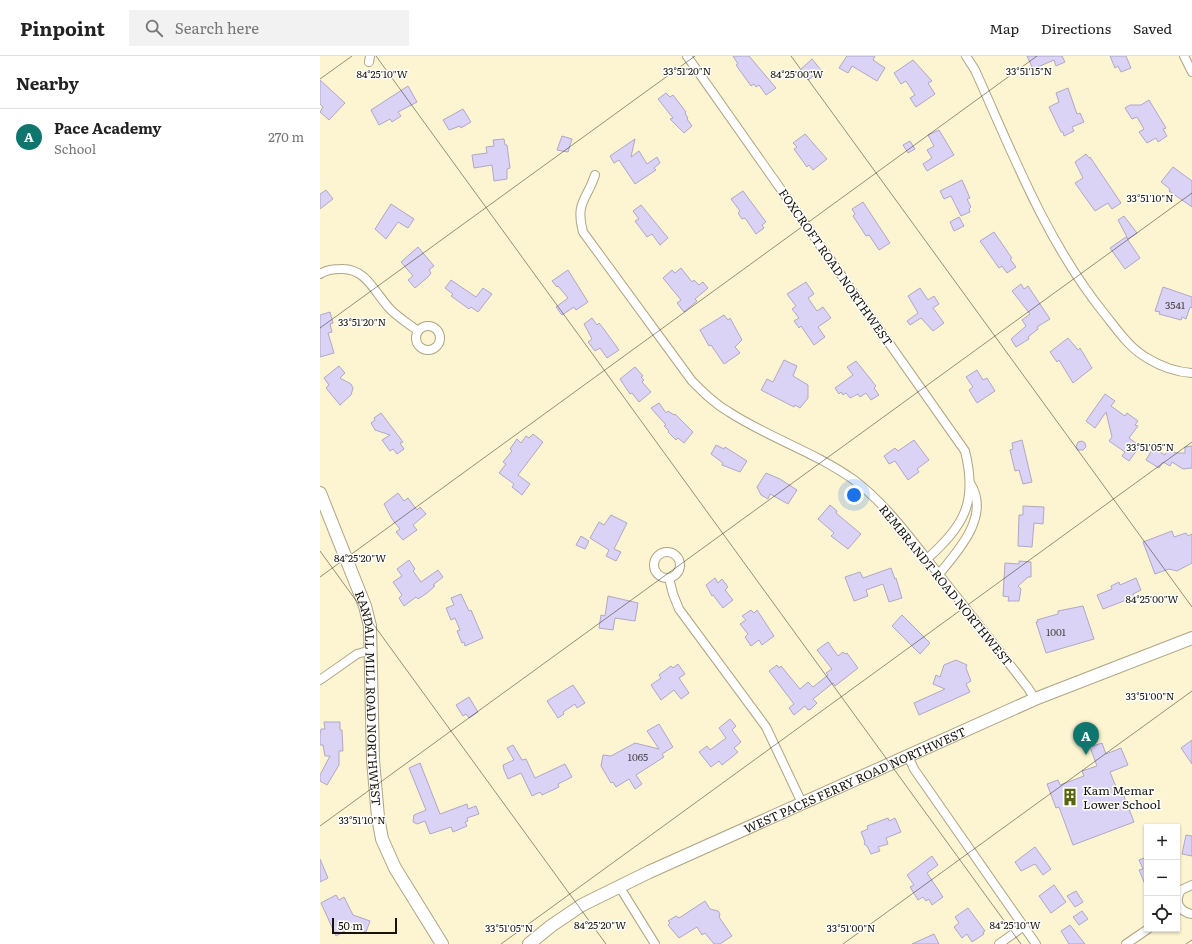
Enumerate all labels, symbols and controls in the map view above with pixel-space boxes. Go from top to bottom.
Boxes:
search box [129,10,409,46]
text: Pinpoint [20,14,105,42]
text: Search here [175,16,259,39]
icon: search [143,17,165,39]
text: Map [989,18,1019,38]
text: Directions [1041,18,1111,38]
text: Saved [1133,18,1172,38]
text: 33°51'20"N [663,63,711,78]
text: 33°51'15"N [1006,63,1052,78]
text: 84°25'10"W [356,66,408,81]
text: 84°25'00"W [771,66,824,81]
text: Nearby [16,70,79,95]
text: Pace Academy [54,116,161,139]
text: A [24,127,34,146]
text: 270 m [268,127,304,146]
text: School [54,139,96,158]
street label: FOXCROFT ROAD NORTHWEST [775,185,897,349]
text: 33°51'10"N [1126,190,1174,205]
house number: 3541 [1165,297,1185,312]
text: 33°51'20"N [338,314,386,329]
text: 33°51'05"N [1126,439,1174,454]
your location [844,485,864,505]
street label: REMBRANDT ROAD NORTHWEST [875,500,1017,670]
text: 84°25'20"W [334,550,386,565]
street label: RANDALL MILL ROAD NORTHWEST [351,588,386,807]
text: 84°25'00"W [1126,591,1179,606]
house number: 1001 [1046,624,1066,639]
text: 33°51'00"N [1126,688,1174,703]
street label: WEST PACES FERRY ROAD NORTHWEST [741,722,969,837]
pin: A [1073,722,1099,755]
house number: 1065 [628,749,648,764]
place label: Kam Memar Lower School [1083,781,1161,813]
building icon: Kam Memar Lower School [1060,787,1080,807]
text: 33°51'10"N [338,812,386,827]
map controls [1144,824,1180,932]
button: + [1144,824,1180,860]
button: − [1144,860,1180,896]
button: locate [1144,896,1180,932]
scale bar [332,916,397,935]
text: 50 m [338,917,363,933]
text: 84°25'20"W [574,917,626,932]
text: 84°25'10"W [989,917,1041,932]
text: 33°51'05"N [485,920,533,935]
text: 33°51'00"N [827,920,875,935]

